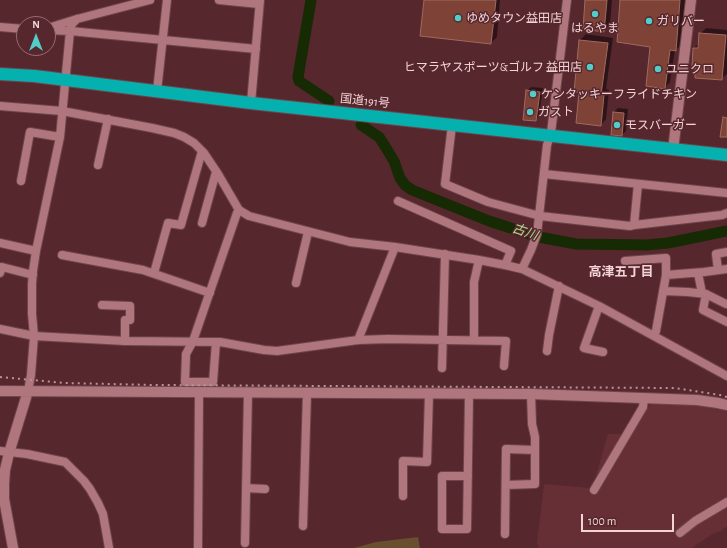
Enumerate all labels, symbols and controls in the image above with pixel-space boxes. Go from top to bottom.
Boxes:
marker: はるやま [590,9,600,19]
place label: ゆめタウン益田店 [466,11,562,25]
marker: ゆめタウン益田店 [453,13,463,23]
place label: ガリバー [657,14,705,28]
north arrow [16,16,56,56]
marker: ガリバー [644,16,654,26]
text: N [32,19,40,30]
place label: はるやま [571,21,619,35]
place label: ヒマラヤスポーツ&ゴルフ 益田店 [404,60,582,74]
marker: ヒマラヤスポーツ&ゴルフ 益田店 [585,62,595,72]
place label: ユニクロ [666,62,714,76]
marker: ユニクロ [653,64,663,74]
place label: ケンタッキーフライドチキン [541,87,697,101]
marker: ケンタッキーフライドチキン [528,89,538,99]
street label: 国道191号 [339,91,391,111]
place label: ガスト [538,105,574,119]
marker: ガスト [525,107,535,117]
place label: モスバーガー [625,118,697,132]
marker: モスバーガー [612,120,622,130]
water label: 古川 [510,220,540,244]
district label: 高津五丁目 [589,264,653,280]
scale bar [583,506,676,532]
text: 100 m [588,515,616,527]

